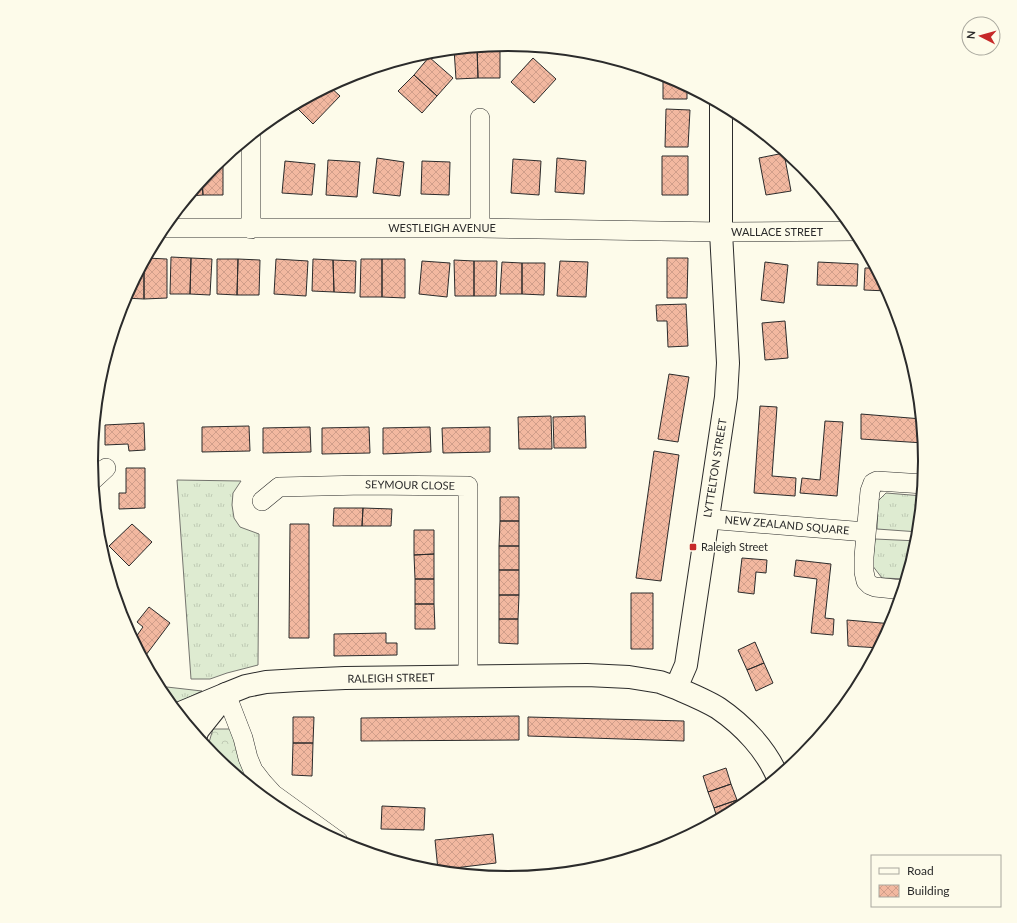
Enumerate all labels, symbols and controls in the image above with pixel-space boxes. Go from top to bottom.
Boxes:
north arrow [961,16,1001,56]
text: N [964,30,977,40]
street label: WESTLEIGH AVENUE [388,221,496,234]
street label: WALLACE STREET [731,225,823,238]
street label: LYTTELTON STREET [700,417,729,518]
street label: SEYMOUR CLOSE [365,477,455,492]
street label: NEW ZEALAND SQUARE [724,513,850,536]
place label: Raleigh Street [701,540,768,553]
marker: Raleigh Street [688,542,698,552]
street label: RALEIGH STREET [347,670,435,685]
legend [871,855,1001,907]
text: Road [907,863,934,878]
text: Building [907,883,950,898]

